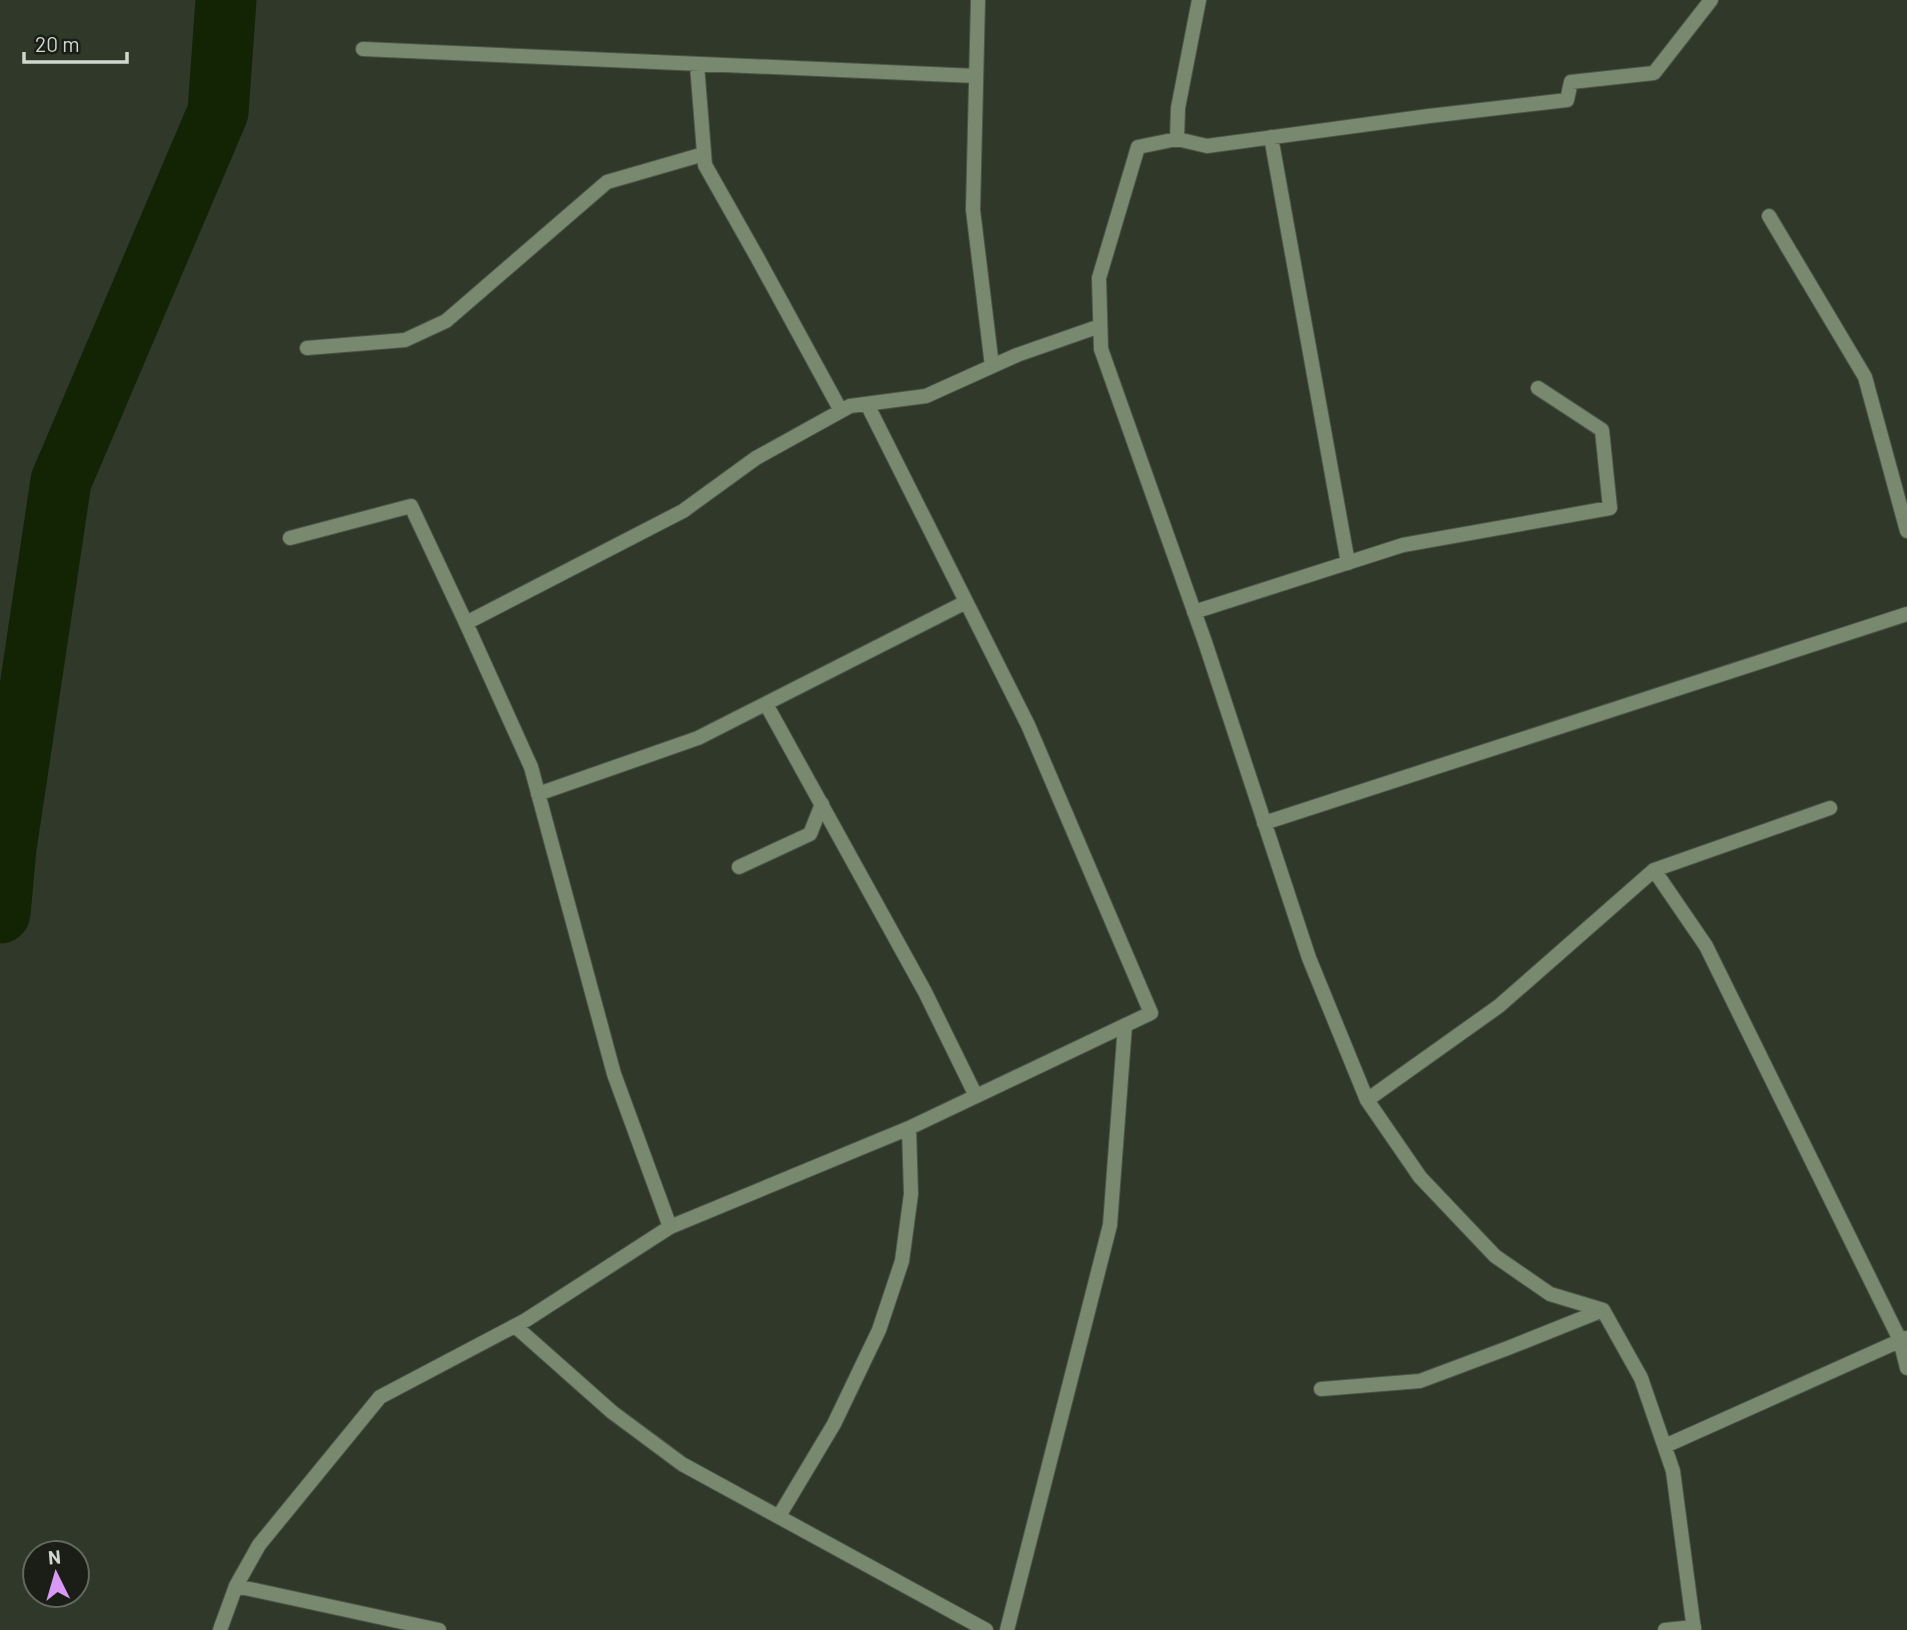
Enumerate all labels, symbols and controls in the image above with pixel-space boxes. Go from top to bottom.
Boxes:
scale bar [24,21,128,65]
text: 20 m [35,31,80,56]
north arrow [21,1539,91,1609]
text: N [47,1545,62,1569]

